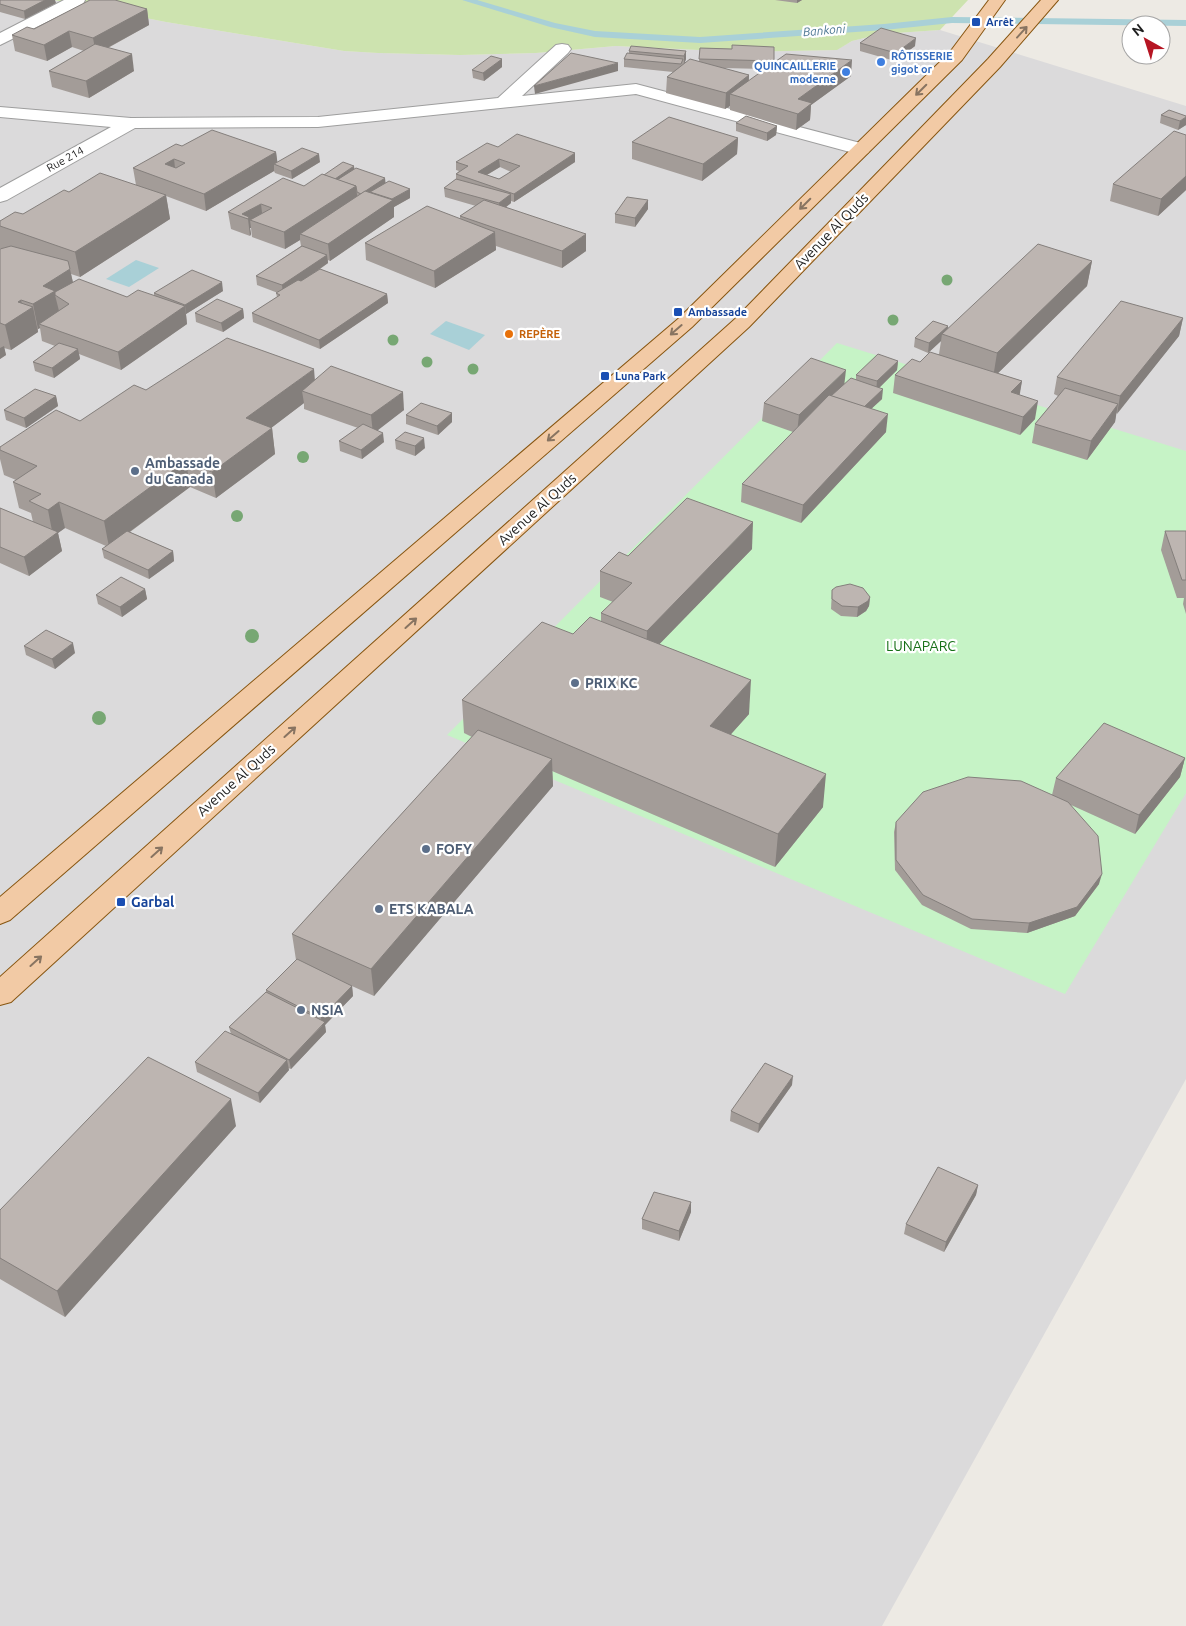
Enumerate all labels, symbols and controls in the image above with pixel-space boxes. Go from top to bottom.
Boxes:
north arrow [1121,15,1171,65]
marker: Arrêt [970,16,982,28]
place label: Arrêt [986,16,1014,28]
text: N [1129,20,1147,39]
water label: Bankoni [802,22,847,38]
one-way arrow [1016,25,1028,38]
place label: RÔTISSERIE gigot or [891,49,953,75]
marker: RÔTISSERIE gigot or [875,56,887,68]
place label: QUINCAILLERIE moderne [754,60,836,85]
marker: QUINCAILLERIE moderne [840,66,852,78]
one-way arrow [914,84,927,96]
street label: Rue 214 [44,144,86,174]
street label: Avenue Al Quds [791,190,871,272]
one-way arrow [799,198,811,210]
marker: Ambassade [672,306,684,318]
place label: Ambassade [688,306,747,318]
one-way arrow [670,324,683,336]
place label: REPÈRE [519,327,560,340]
marker: REPÈRE [503,328,515,340]
marker: Luna Park [599,370,611,382]
place label: Luna Park [615,370,667,382]
one-way arrow [547,431,560,442]
place label: Ambassade du Canada [145,455,220,487]
marker: Ambassade du Canada [129,465,141,477]
street label: Avenue Al Quds [495,470,579,548]
one-way arrow [404,617,417,628]
park label: LUNAPARC [886,638,956,654]
place label: PRIX KC [585,675,637,691]
marker: PRIX KC [569,677,581,689]
one-way arrow [284,726,297,737]
street label: Avenue Al Quds [194,741,278,819]
place label: FOFY [436,841,472,857]
marker: FOFY [420,843,432,855]
one-way arrow [150,846,163,858]
place label: Garbal [131,894,174,910]
marker: Garbal [115,896,127,908]
place label: ETS KABALA [389,901,474,917]
marker: ETS KABALA [373,903,385,915]
one-way arrow [30,955,43,967]
place label: NSIA [311,1002,344,1018]
marker: NSIA [295,1004,307,1016]

